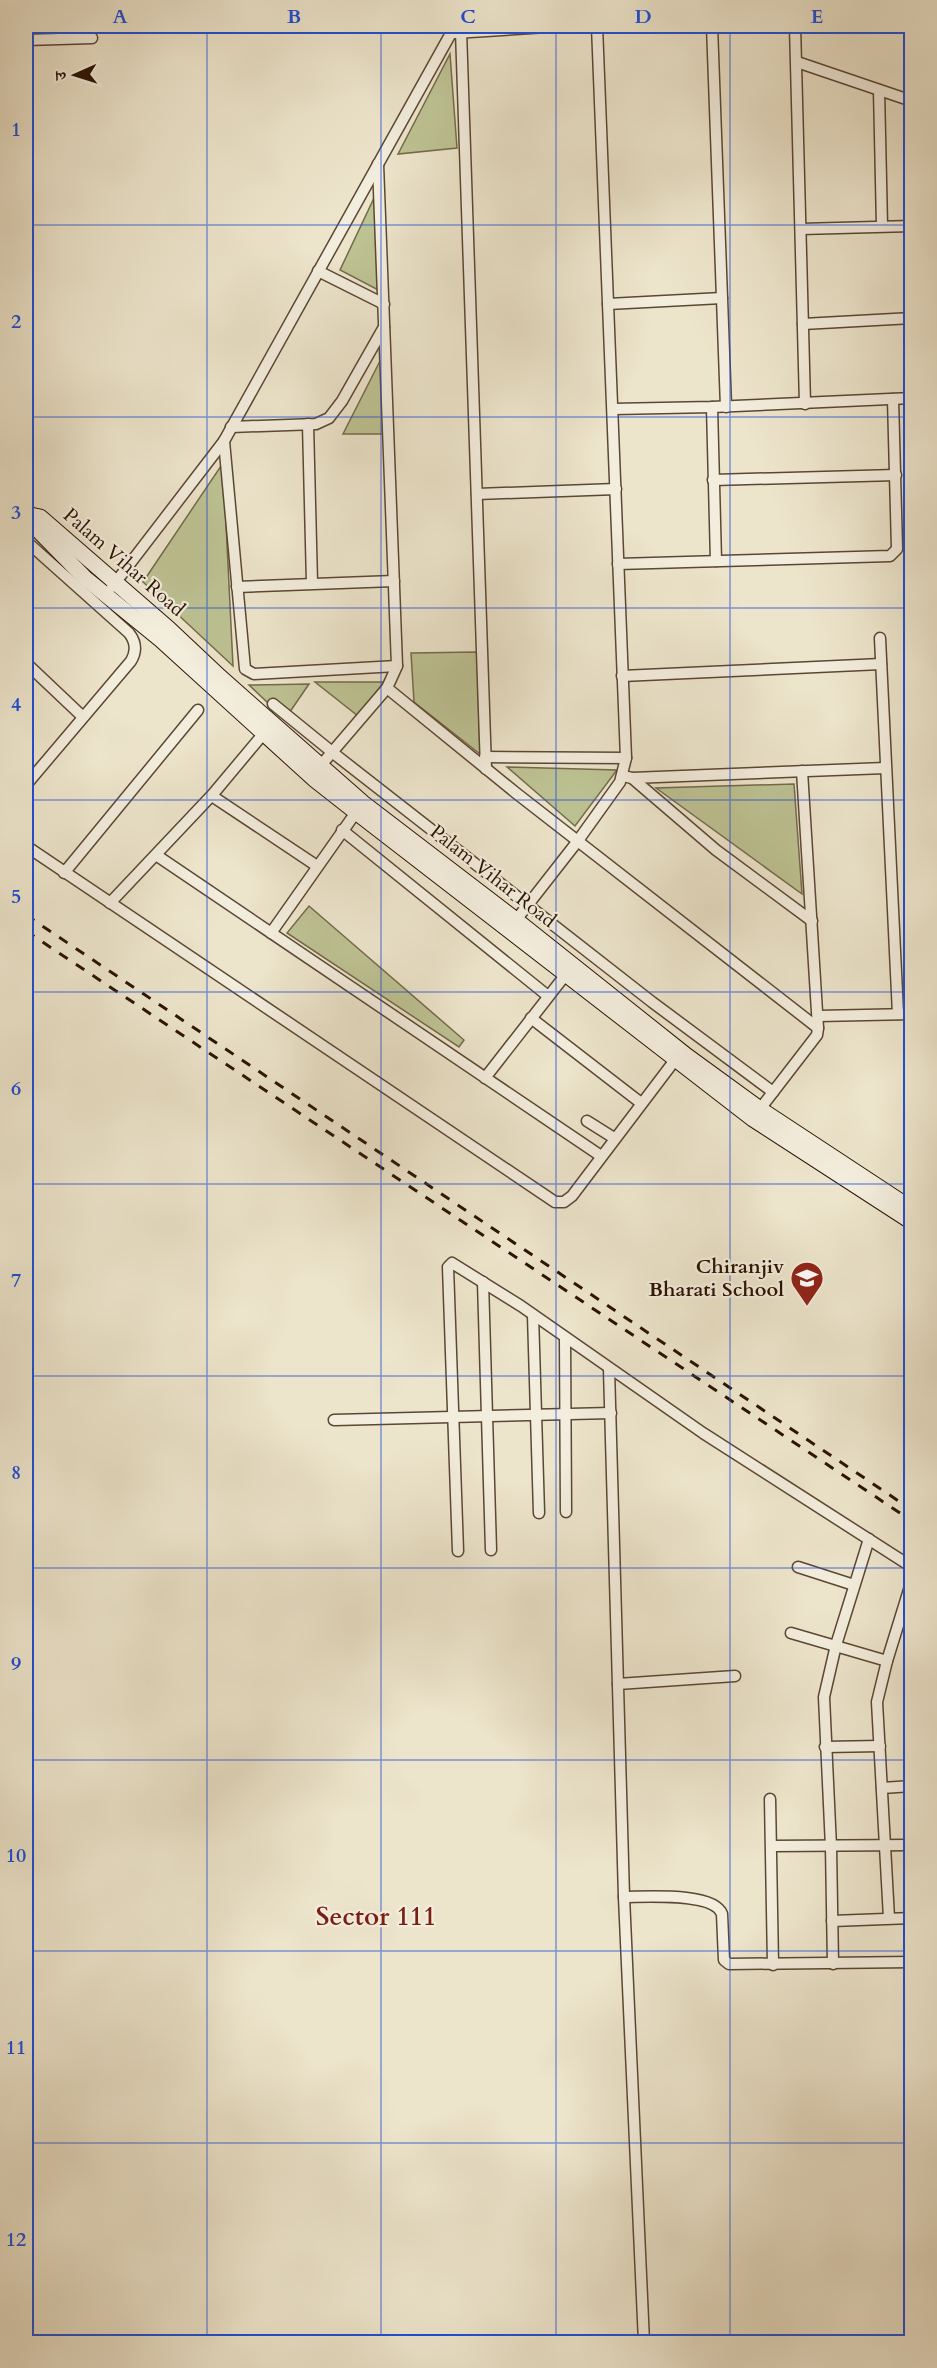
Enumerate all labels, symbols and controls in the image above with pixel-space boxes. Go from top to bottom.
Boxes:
text: A [112,3,128,30]
text: B [287,3,301,30]
text: C [460,3,476,30]
text: D [634,3,652,30]
text: E [811,3,823,30]
north arrow [45,45,105,105]
text: उ [50,69,72,81]
text: 1 [11,116,21,143]
text: 2 [11,308,21,335]
text: 3 [11,499,21,526]
street label: Palam Vihar Road [57,502,191,623]
text: 4 [11,691,21,718]
street label: Palam Vihar Road [424,818,562,934]
text: 5 [11,883,21,910]
text: 6 [11,1075,21,1102]
place label: Chiranjiv Bharati School [649,1253,784,1303]
school or university icon: Chiranjiv Bharati School [789,1260,825,1307]
text: 7 [11,1267,21,1294]
text: 8 [11,1459,21,1486]
text: 9 [11,1650,21,1677]
text: 10 [6,1842,26,1869]
district label: Sector 111 [316,1899,436,1934]
text: 11 [6,2034,26,2061]
text: 12 [6,2226,26,2253]

